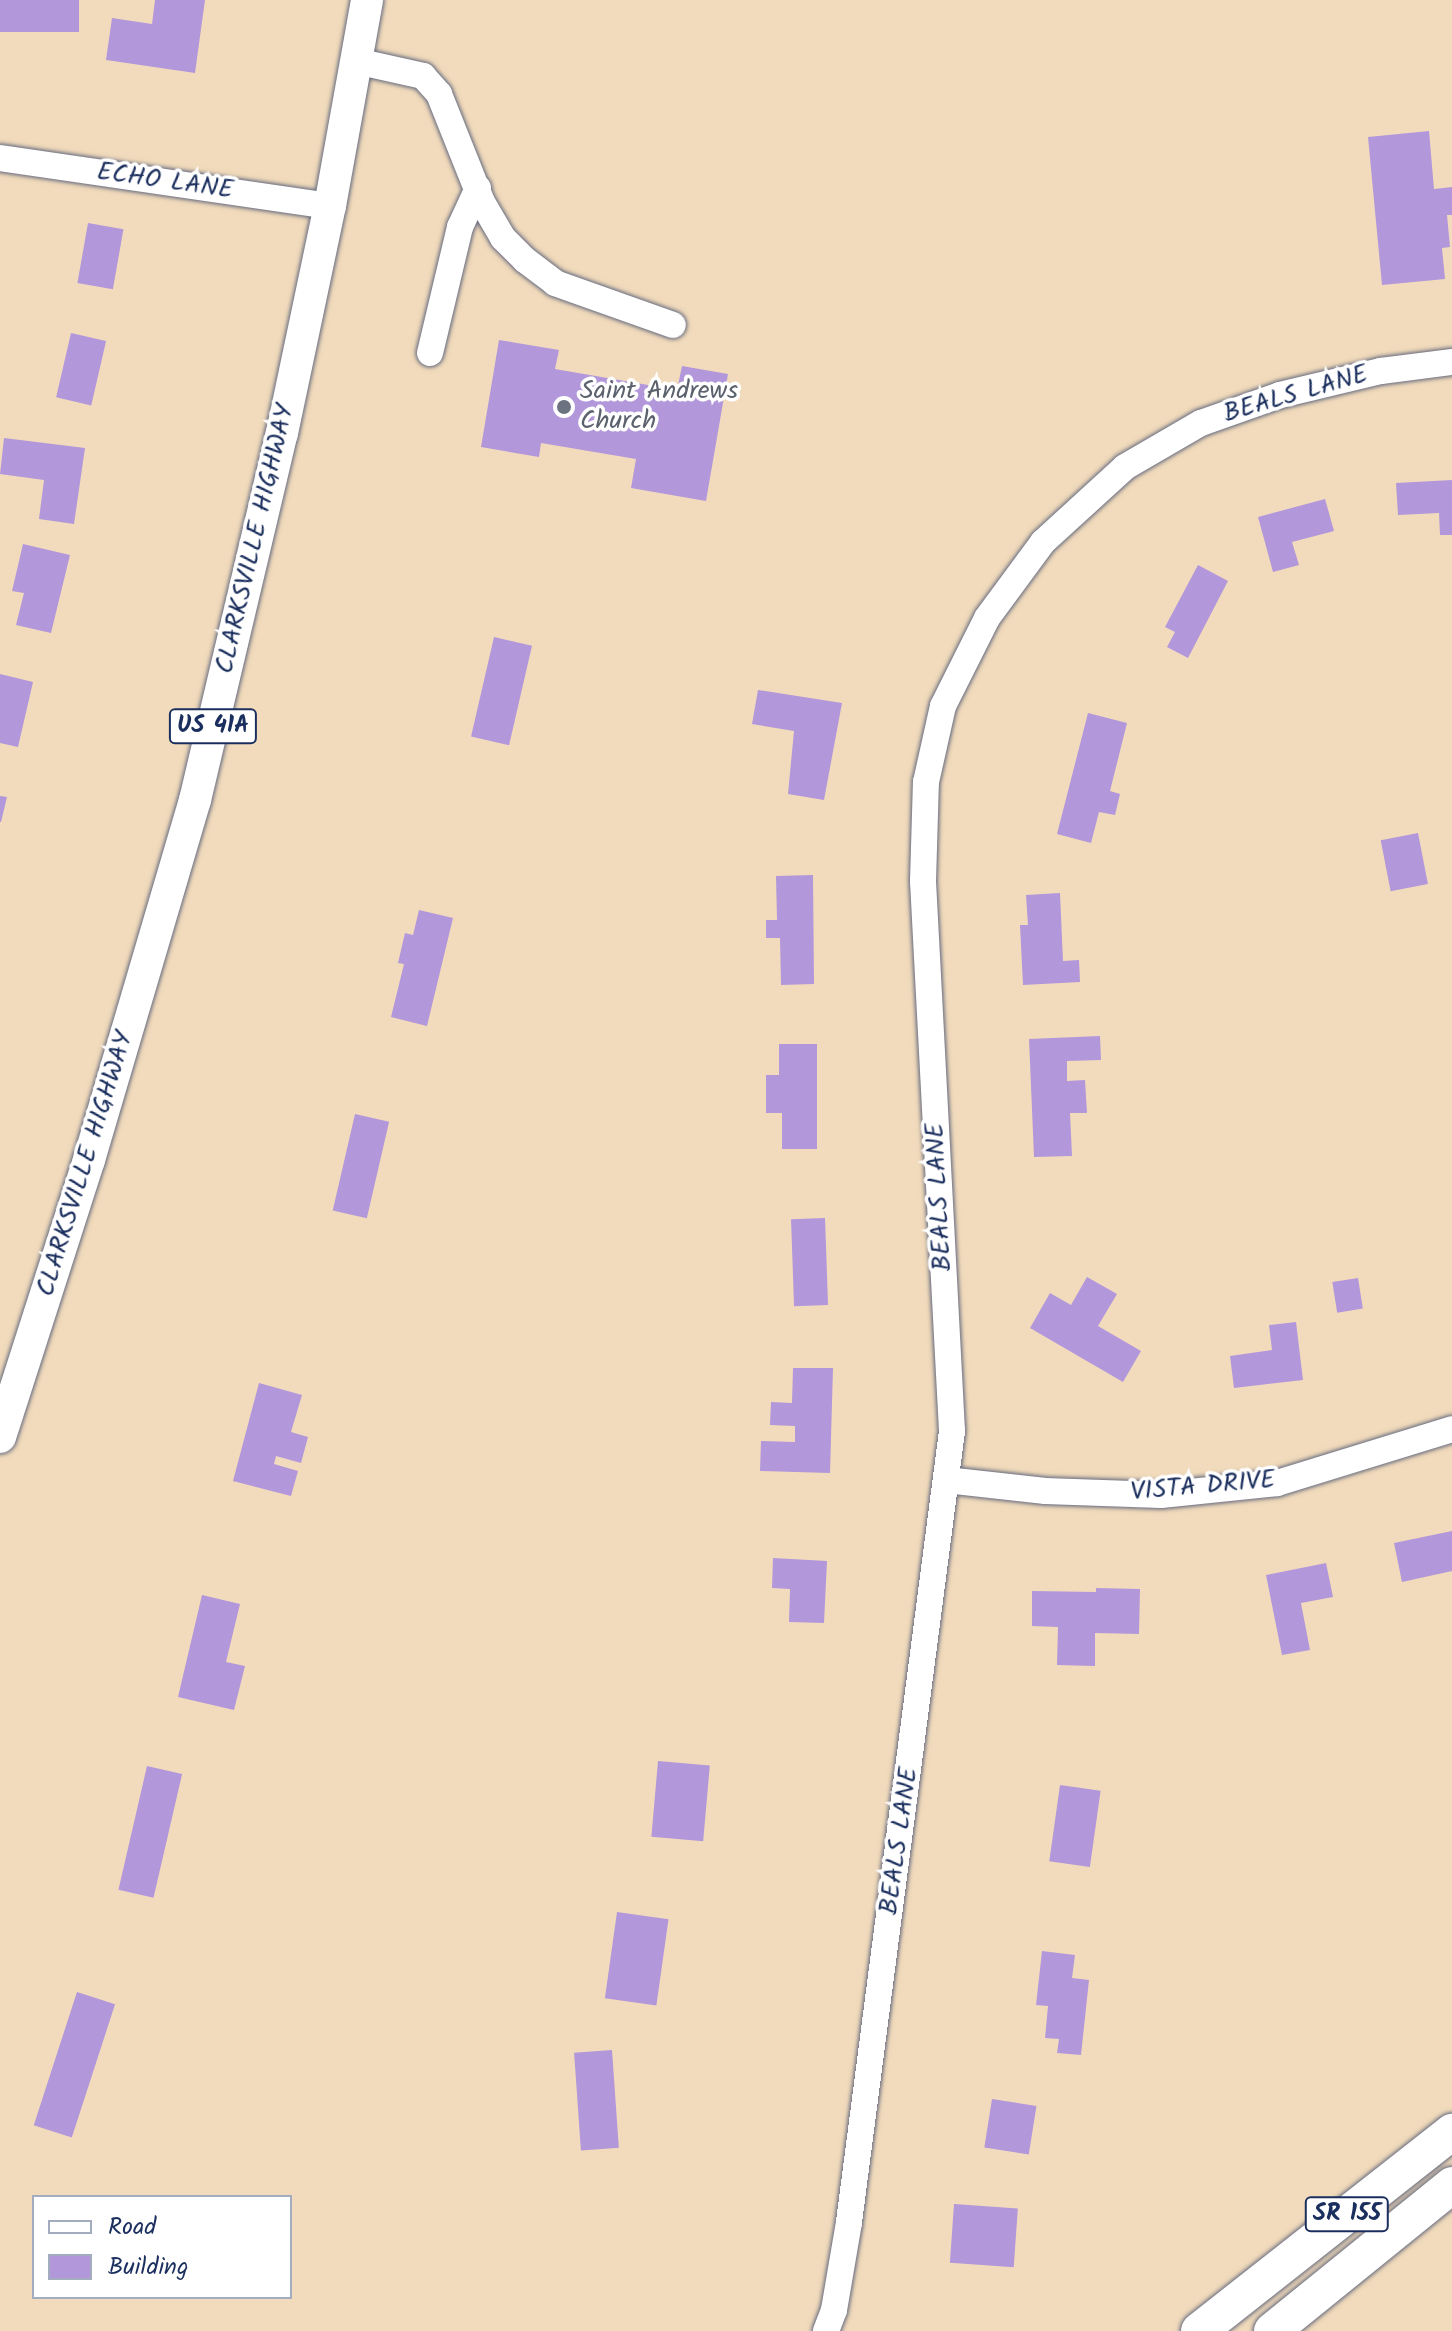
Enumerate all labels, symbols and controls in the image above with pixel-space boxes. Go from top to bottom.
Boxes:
street label: ECHO LANE [95,157,235,207]
street label: BEALS LANE [1220,359,1372,431]
place label: Saint Andrews Church [580,376,738,438]
marker: Saint Andrews Church [555,398,573,416]
street label: CLARKSVILLE HIGHWAY [210,401,302,677]
road number: US 41A [167,706,259,746]
street label: CLARKSVILLE HIGHWAY [31,1028,141,1300]
street label: BEALS LANE [921,1122,959,1272]
street label: VISTA DRIVE [1129,1465,1277,1509]
street label: BEALS LANE [874,1765,926,1917]
road number: SR 155 [1303,2194,1391,2234]
legend [32,2195,292,2299]
text: Road [108,2208,156,2247]
text: Building [108,2248,188,2287]

